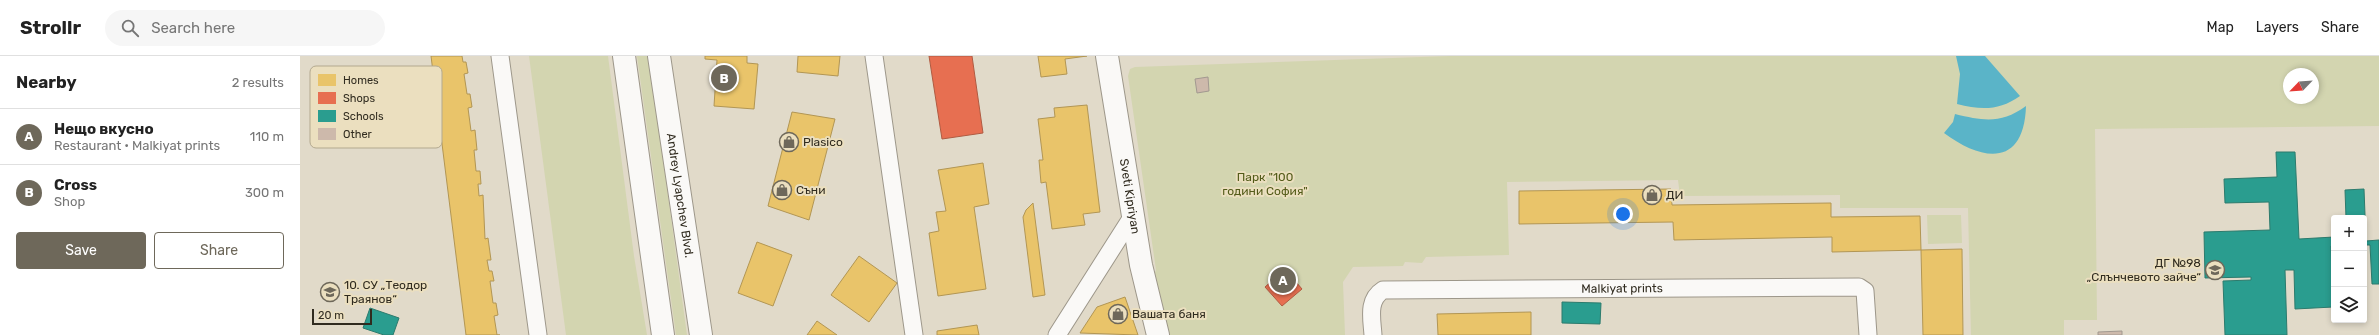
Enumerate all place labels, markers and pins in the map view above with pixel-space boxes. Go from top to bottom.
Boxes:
pin: B [711,63,737,93]
shop icon: Plasico [778,131,800,153]
place label: Plasico [803,135,843,149]
shop icon: Съни [771,179,793,201]
place label: Съни [796,183,825,197]
shop icon: ДИ [1641,184,1663,206]
place label: ДИ [1666,188,1683,202]
place label: ДГ №98 „Слънчевото зайче“ [2086,256,2201,284]
school or university icon: ДГ №98 „Слънчевото зайче“ [2204,259,2226,281]
pin: A [1270,265,1296,295]
place label: 10. СУ „Теодор Траянов“ [344,278,427,306]
school or university icon: 10. СУ „Теодор Траянов“ [319,281,341,303]
shop icon: Вашата баня [1107,303,1129,325]
place label: Вашата баня [1132,307,1206,321]

